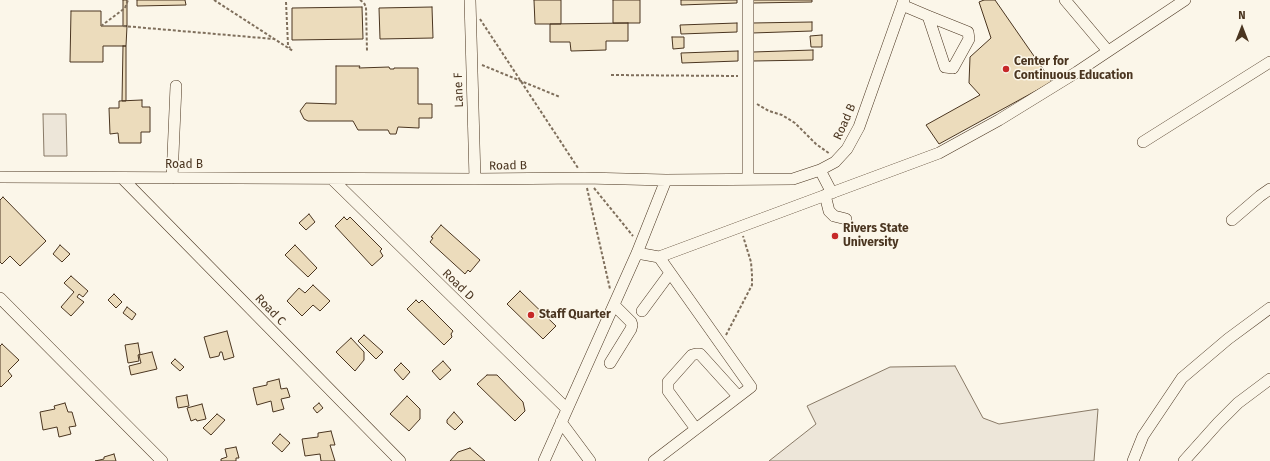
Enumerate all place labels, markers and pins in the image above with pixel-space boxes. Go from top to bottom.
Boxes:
place label: Center for Continuous Education [1014,55,1133,83]
marker: Center for Continuous Education [1001,64,1011,74]
place label: Rivers State University [843,222,909,250]
marker: Rivers State University [830,231,840,241]
place label: Staff Quarter [539,308,611,322]
marker: Staff Quarter [526,310,536,320]

